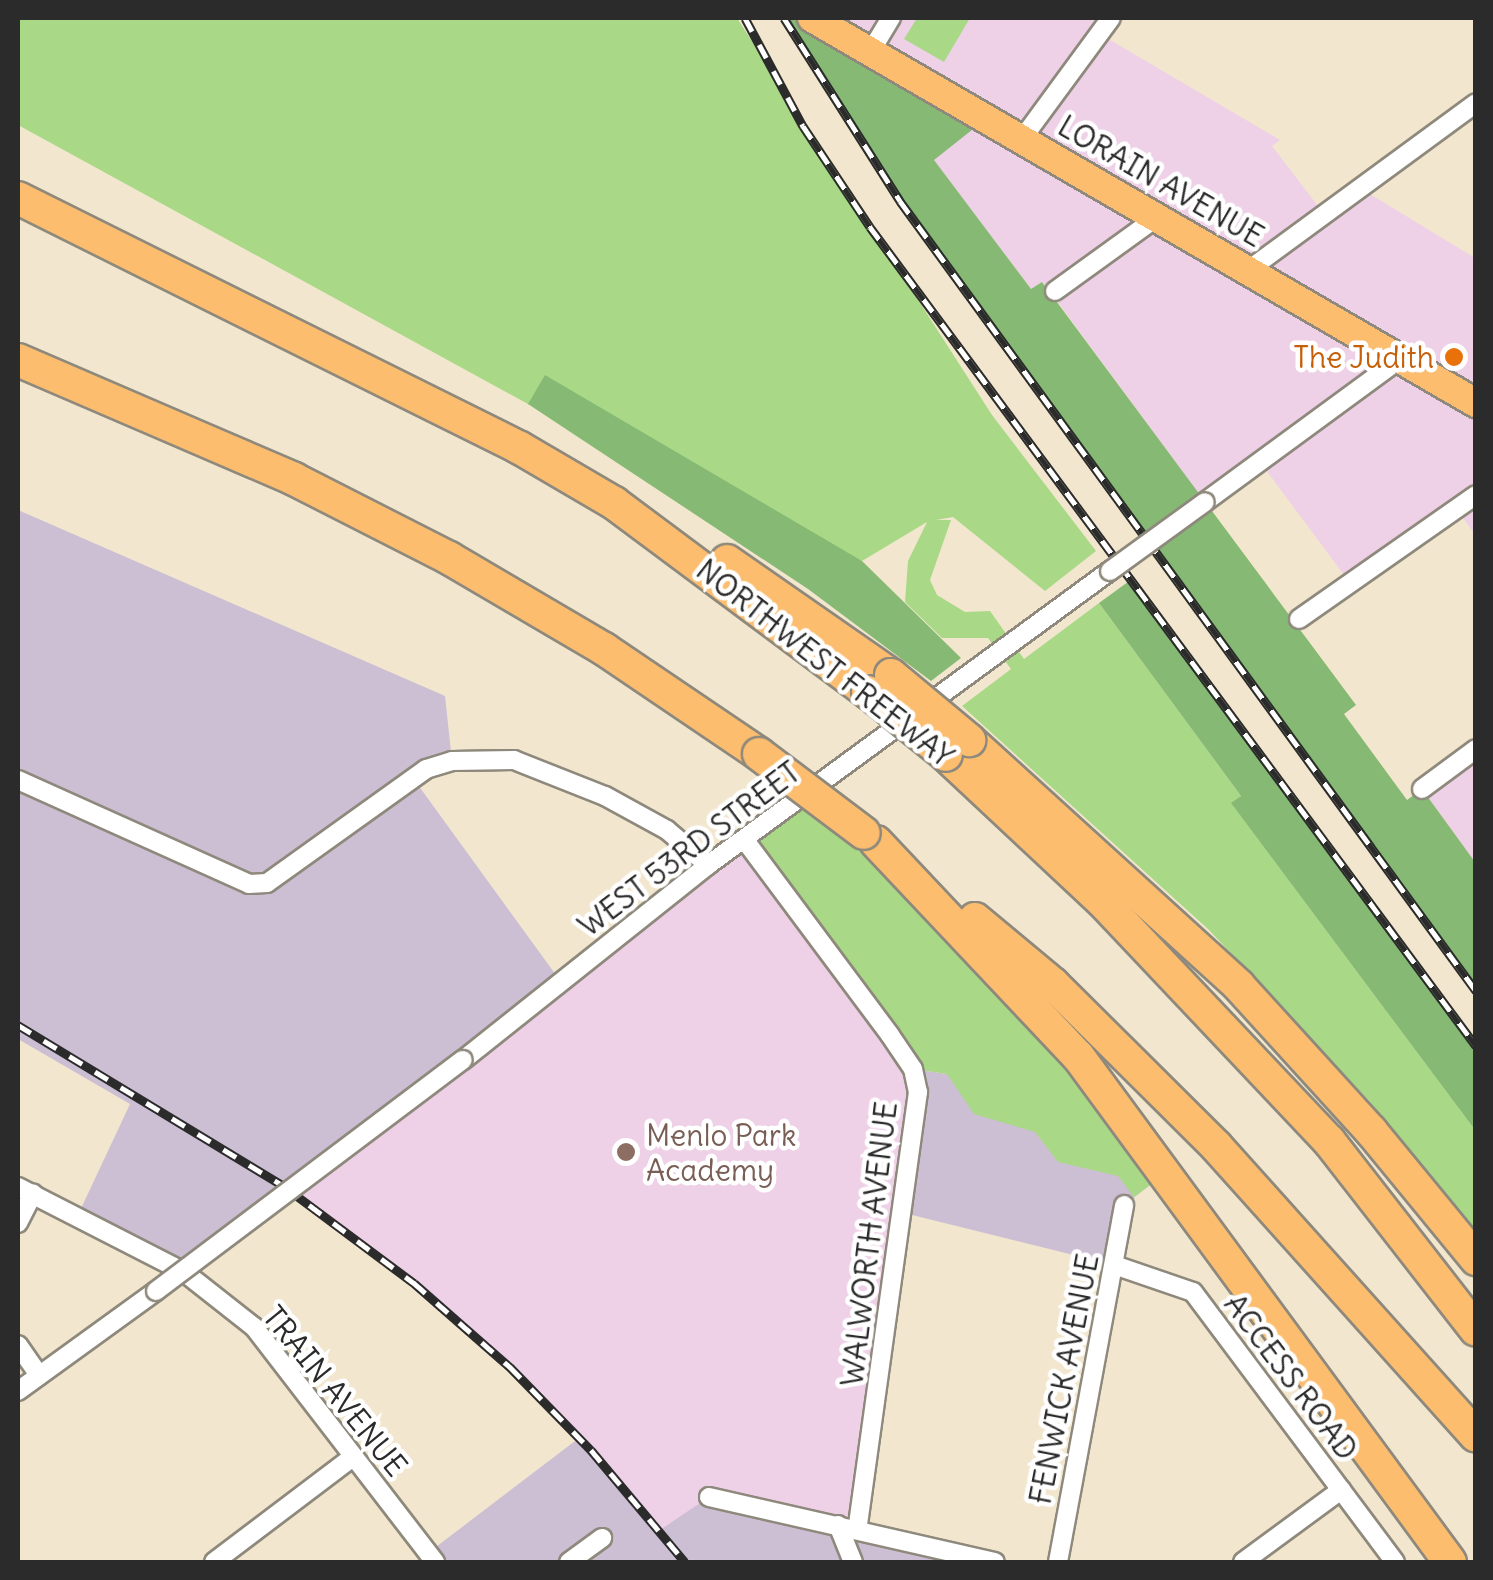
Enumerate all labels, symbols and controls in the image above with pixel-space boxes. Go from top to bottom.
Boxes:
street label: LORAIN AVENUE [1052,108,1270,254]
place label: The Judith [1293,339,1434,375]
marker: The Judith [1443,346,1465,368]
street label: NORTHWEST FREEWAY [689,551,961,775]
street label: WEST 53RD STREET [571,754,807,944]
street label: WALWORTH AVENUE [834,1100,904,1388]
place label: Menlo Park Academy [646,1117,796,1188]
marker: Menlo Park Academy [615,1141,637,1163]
street label: FENWICK AVENUE [1022,1251,1106,1507]
street label: ACCESS ROAD [1217,1287,1365,1467]
street label: TRAIN AVENUE [255,1299,415,1483]

